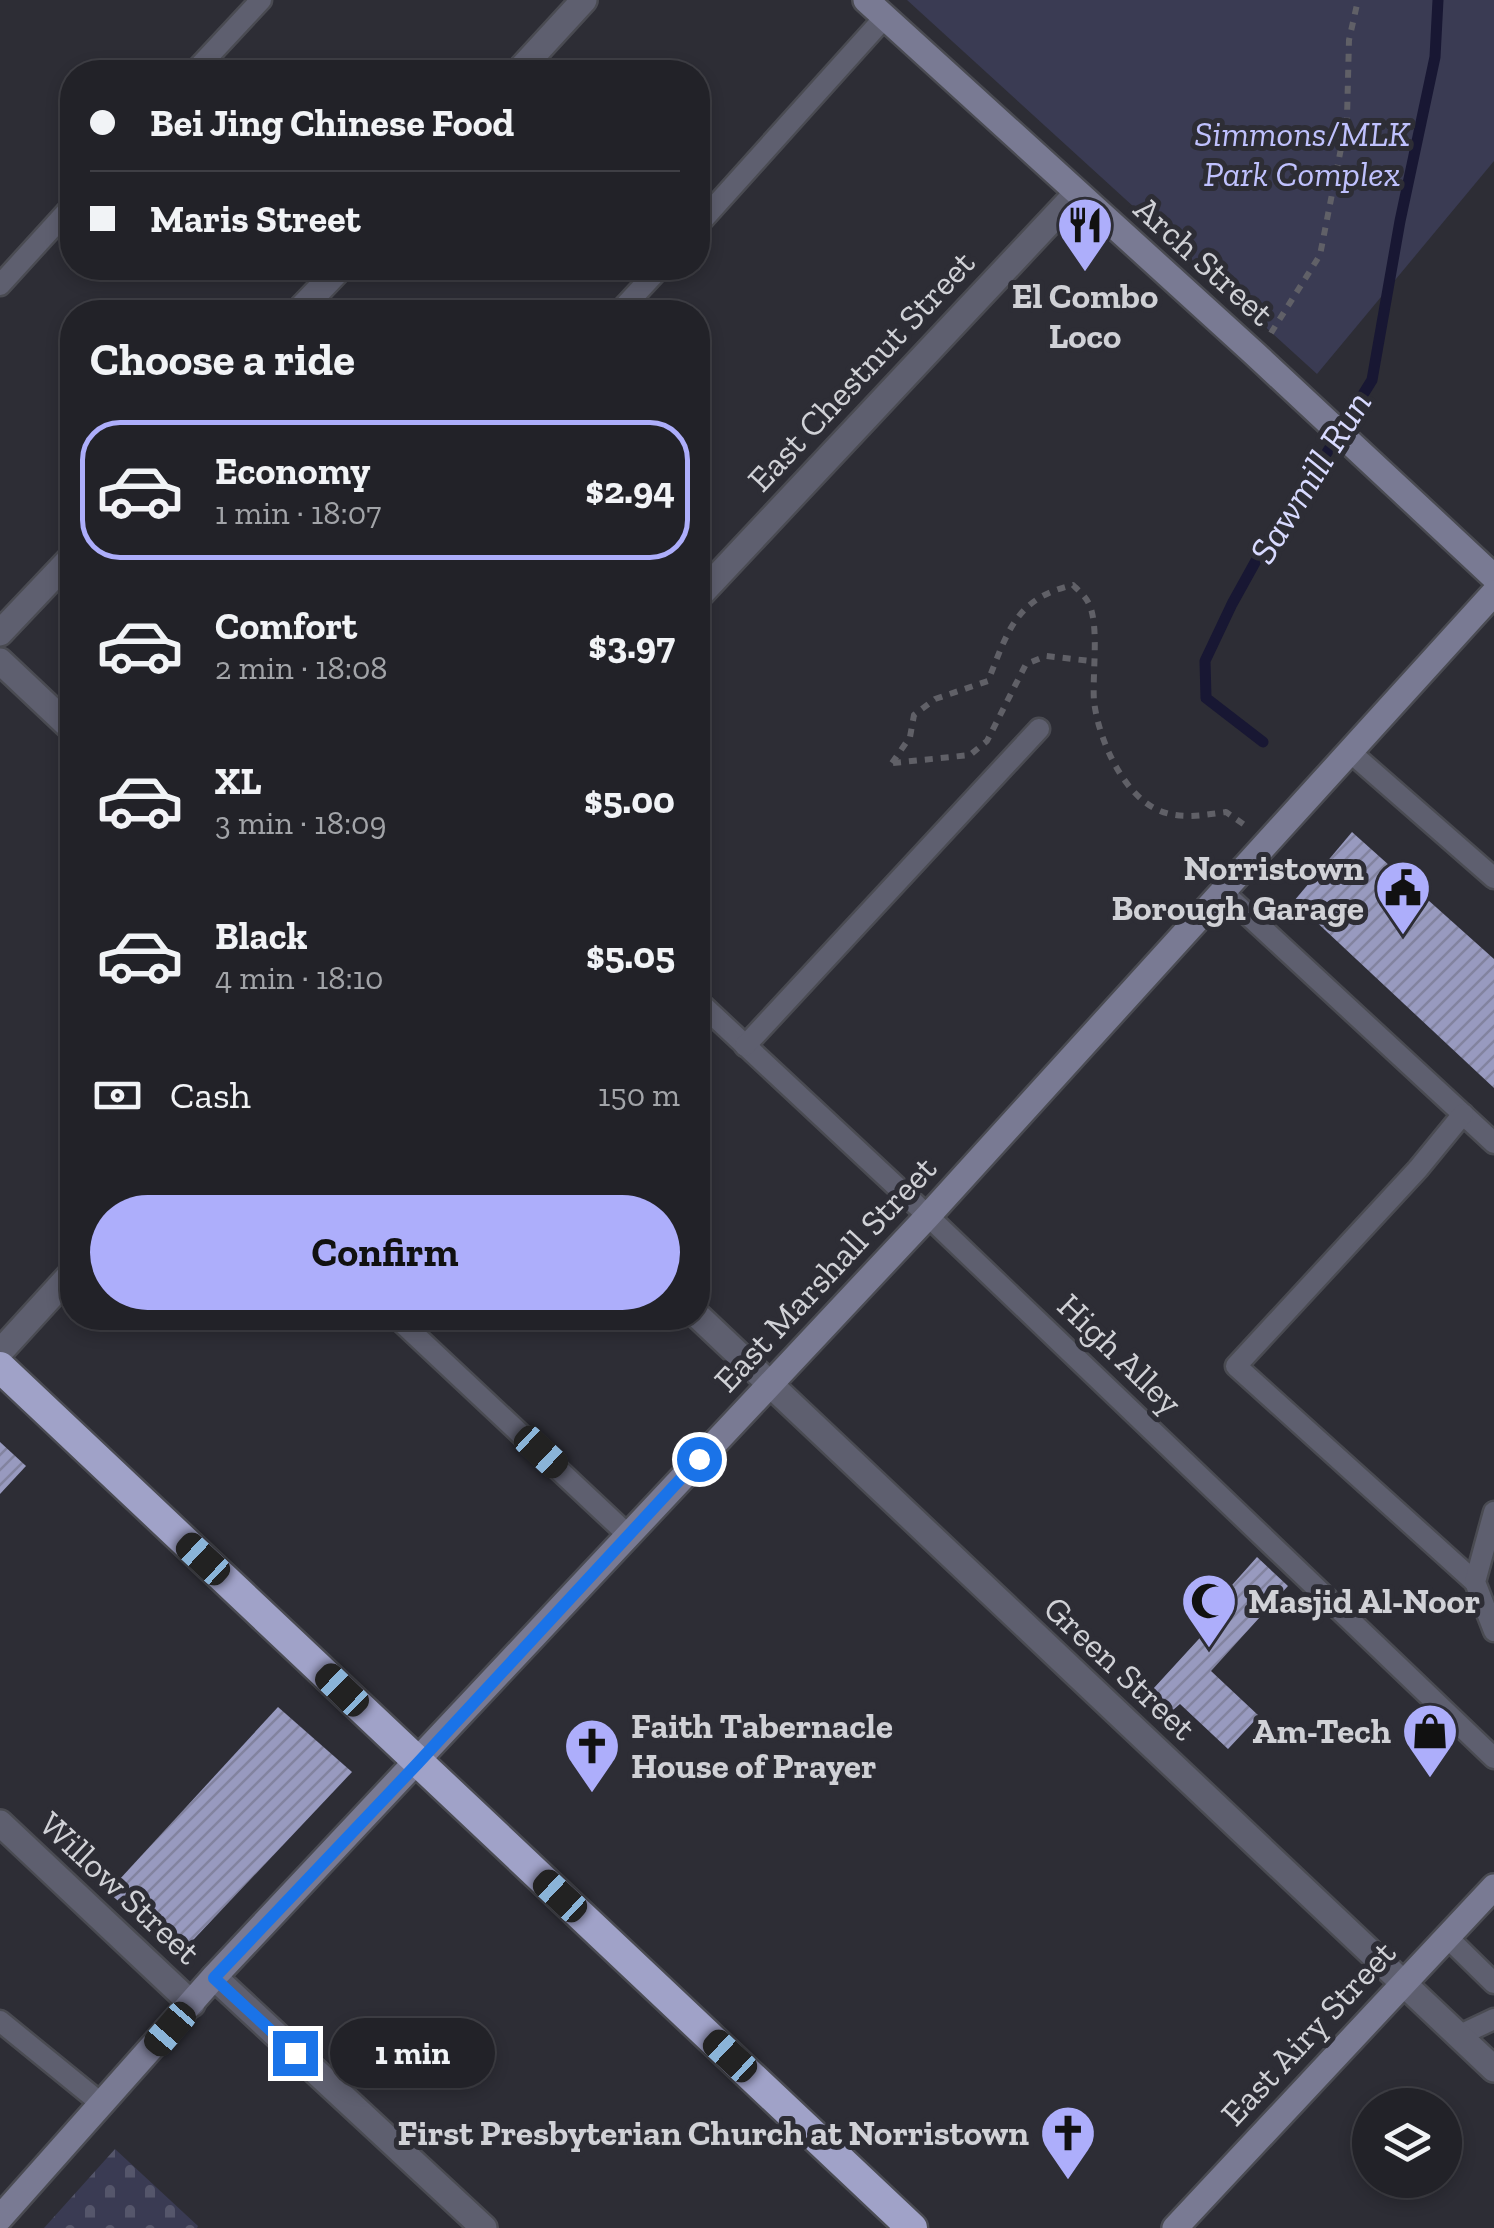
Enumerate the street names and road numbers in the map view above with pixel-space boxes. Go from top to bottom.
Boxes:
street label: Arch Street [1126,188,1282,334]
street label: East Chestnut Street [739,242,983,500]
street label: East Marshall Street [705,1148,945,1400]
street label: High Alley [1049,1285,1191,1424]
street label: Green Street [1035,1587,1205,1749]
street label: Willow Street [31,1803,209,1973]
street label: East Airy Street [1212,1932,1404,2134]

